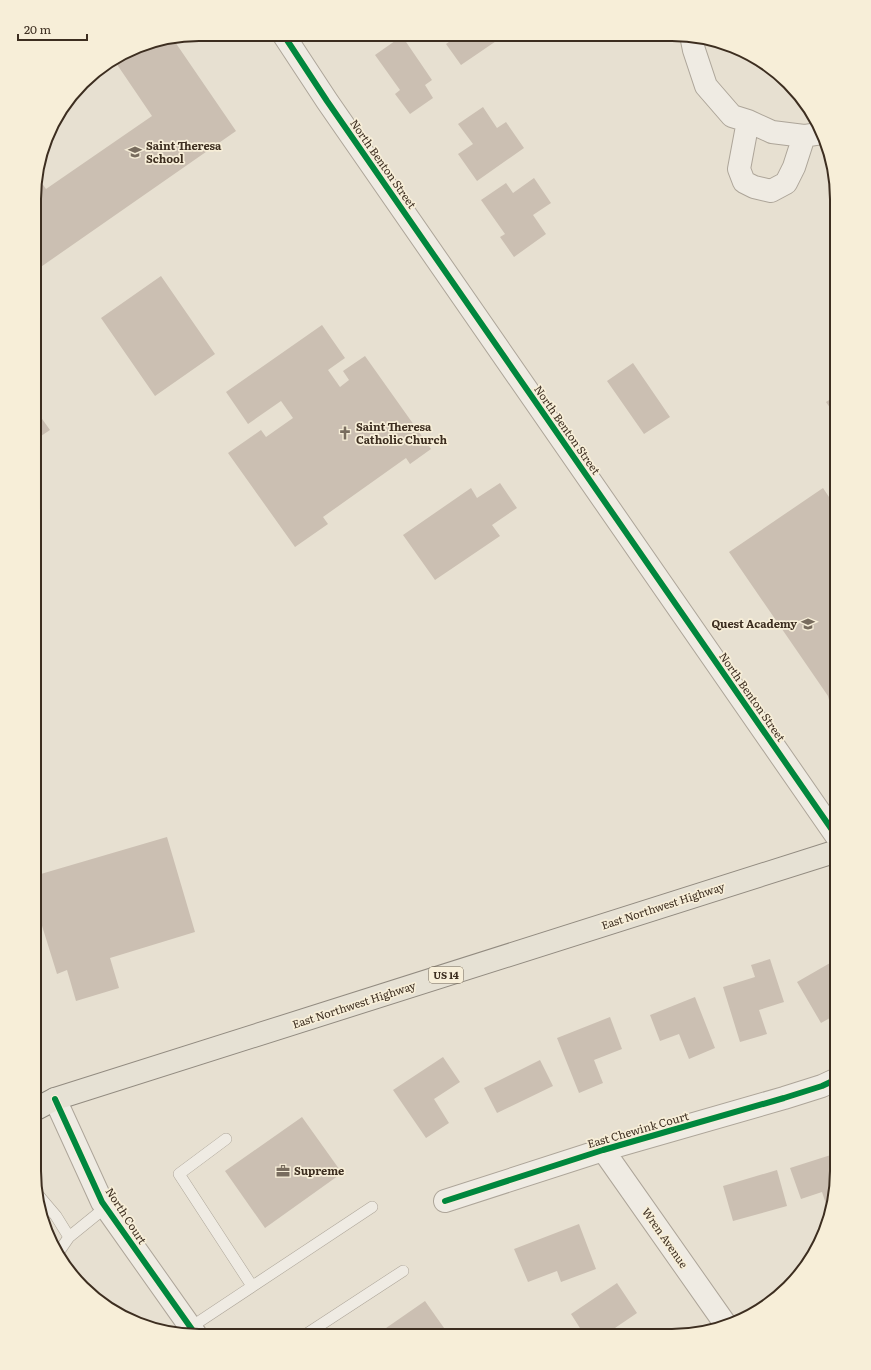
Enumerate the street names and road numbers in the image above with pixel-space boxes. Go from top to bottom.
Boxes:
street label: North Benton Street [347,116,421,212]
street label: North Benton Street [531,382,605,478]
street label: North Benton Street [716,649,790,745]
street label: East Northwest Highway [599,877,727,933]
road number: US 14 [429,967,463,983]
street label: East Northwest Highway [290,976,418,1032]
street label: East Chewink Court [585,1107,691,1151]
street label: North Court [102,1184,151,1247]
street label: Wren Avenue [639,1204,693,1271]

